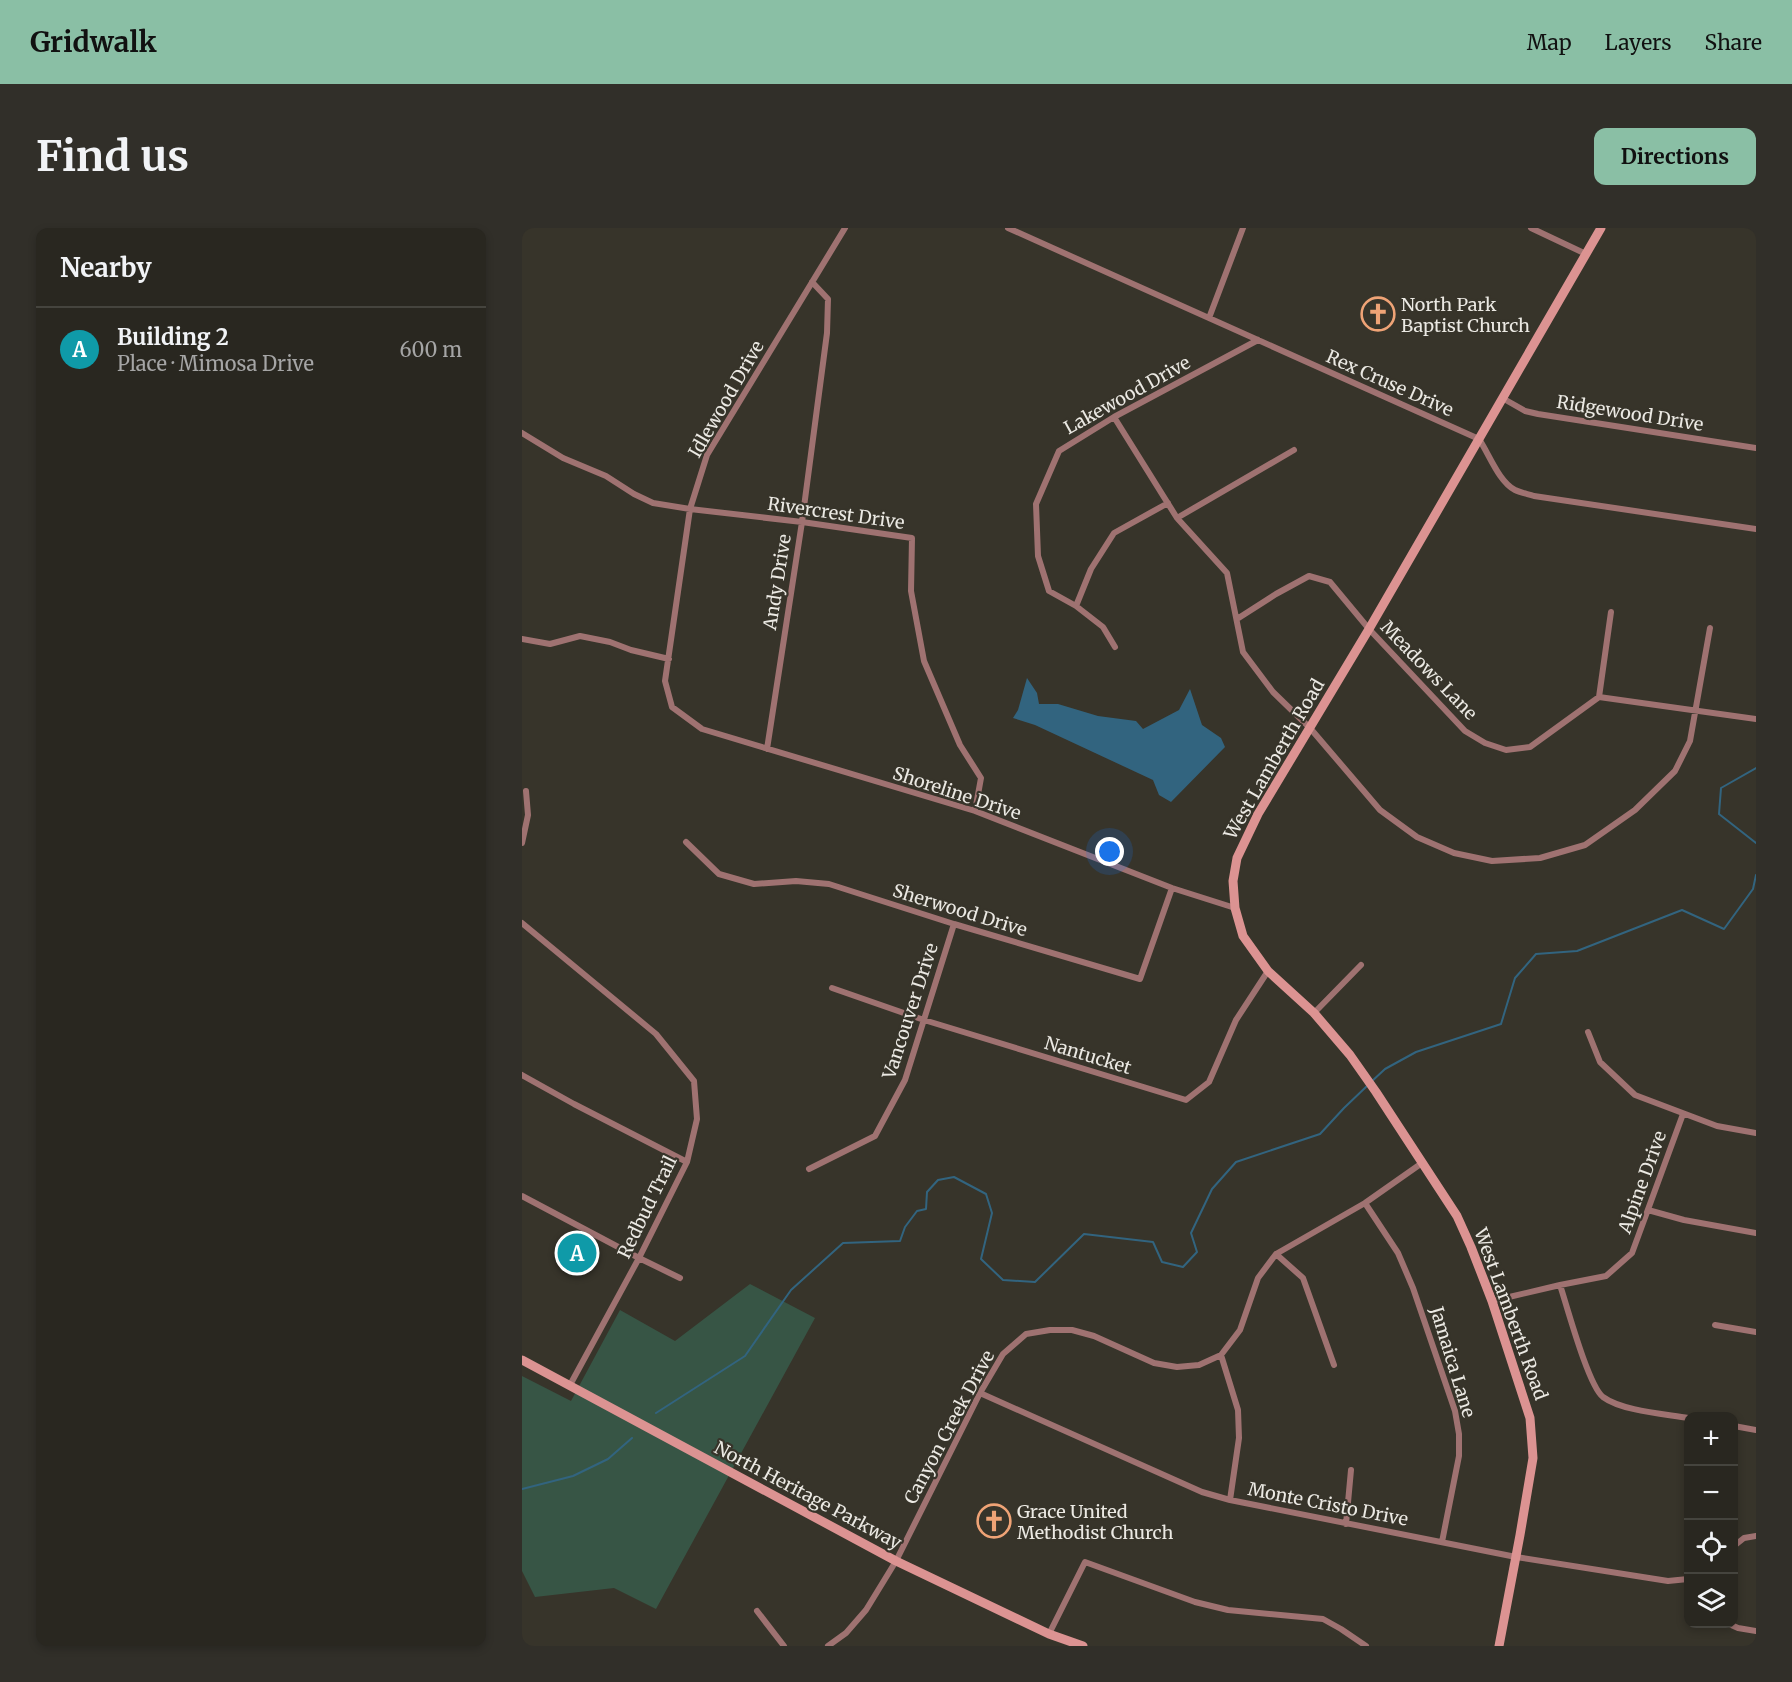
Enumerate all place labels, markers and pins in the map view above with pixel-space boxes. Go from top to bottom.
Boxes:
place label: North Park Baptist Church [1401,293,1530,337]
church icon: North Park Baptist Church [1360,296,1396,332]
pin: A [558,1230,596,1276]
place label: Grace United Methodist Church [1017,1500,1173,1544]
church icon: Grace United Methodist Church [976,1503,1012,1539]

